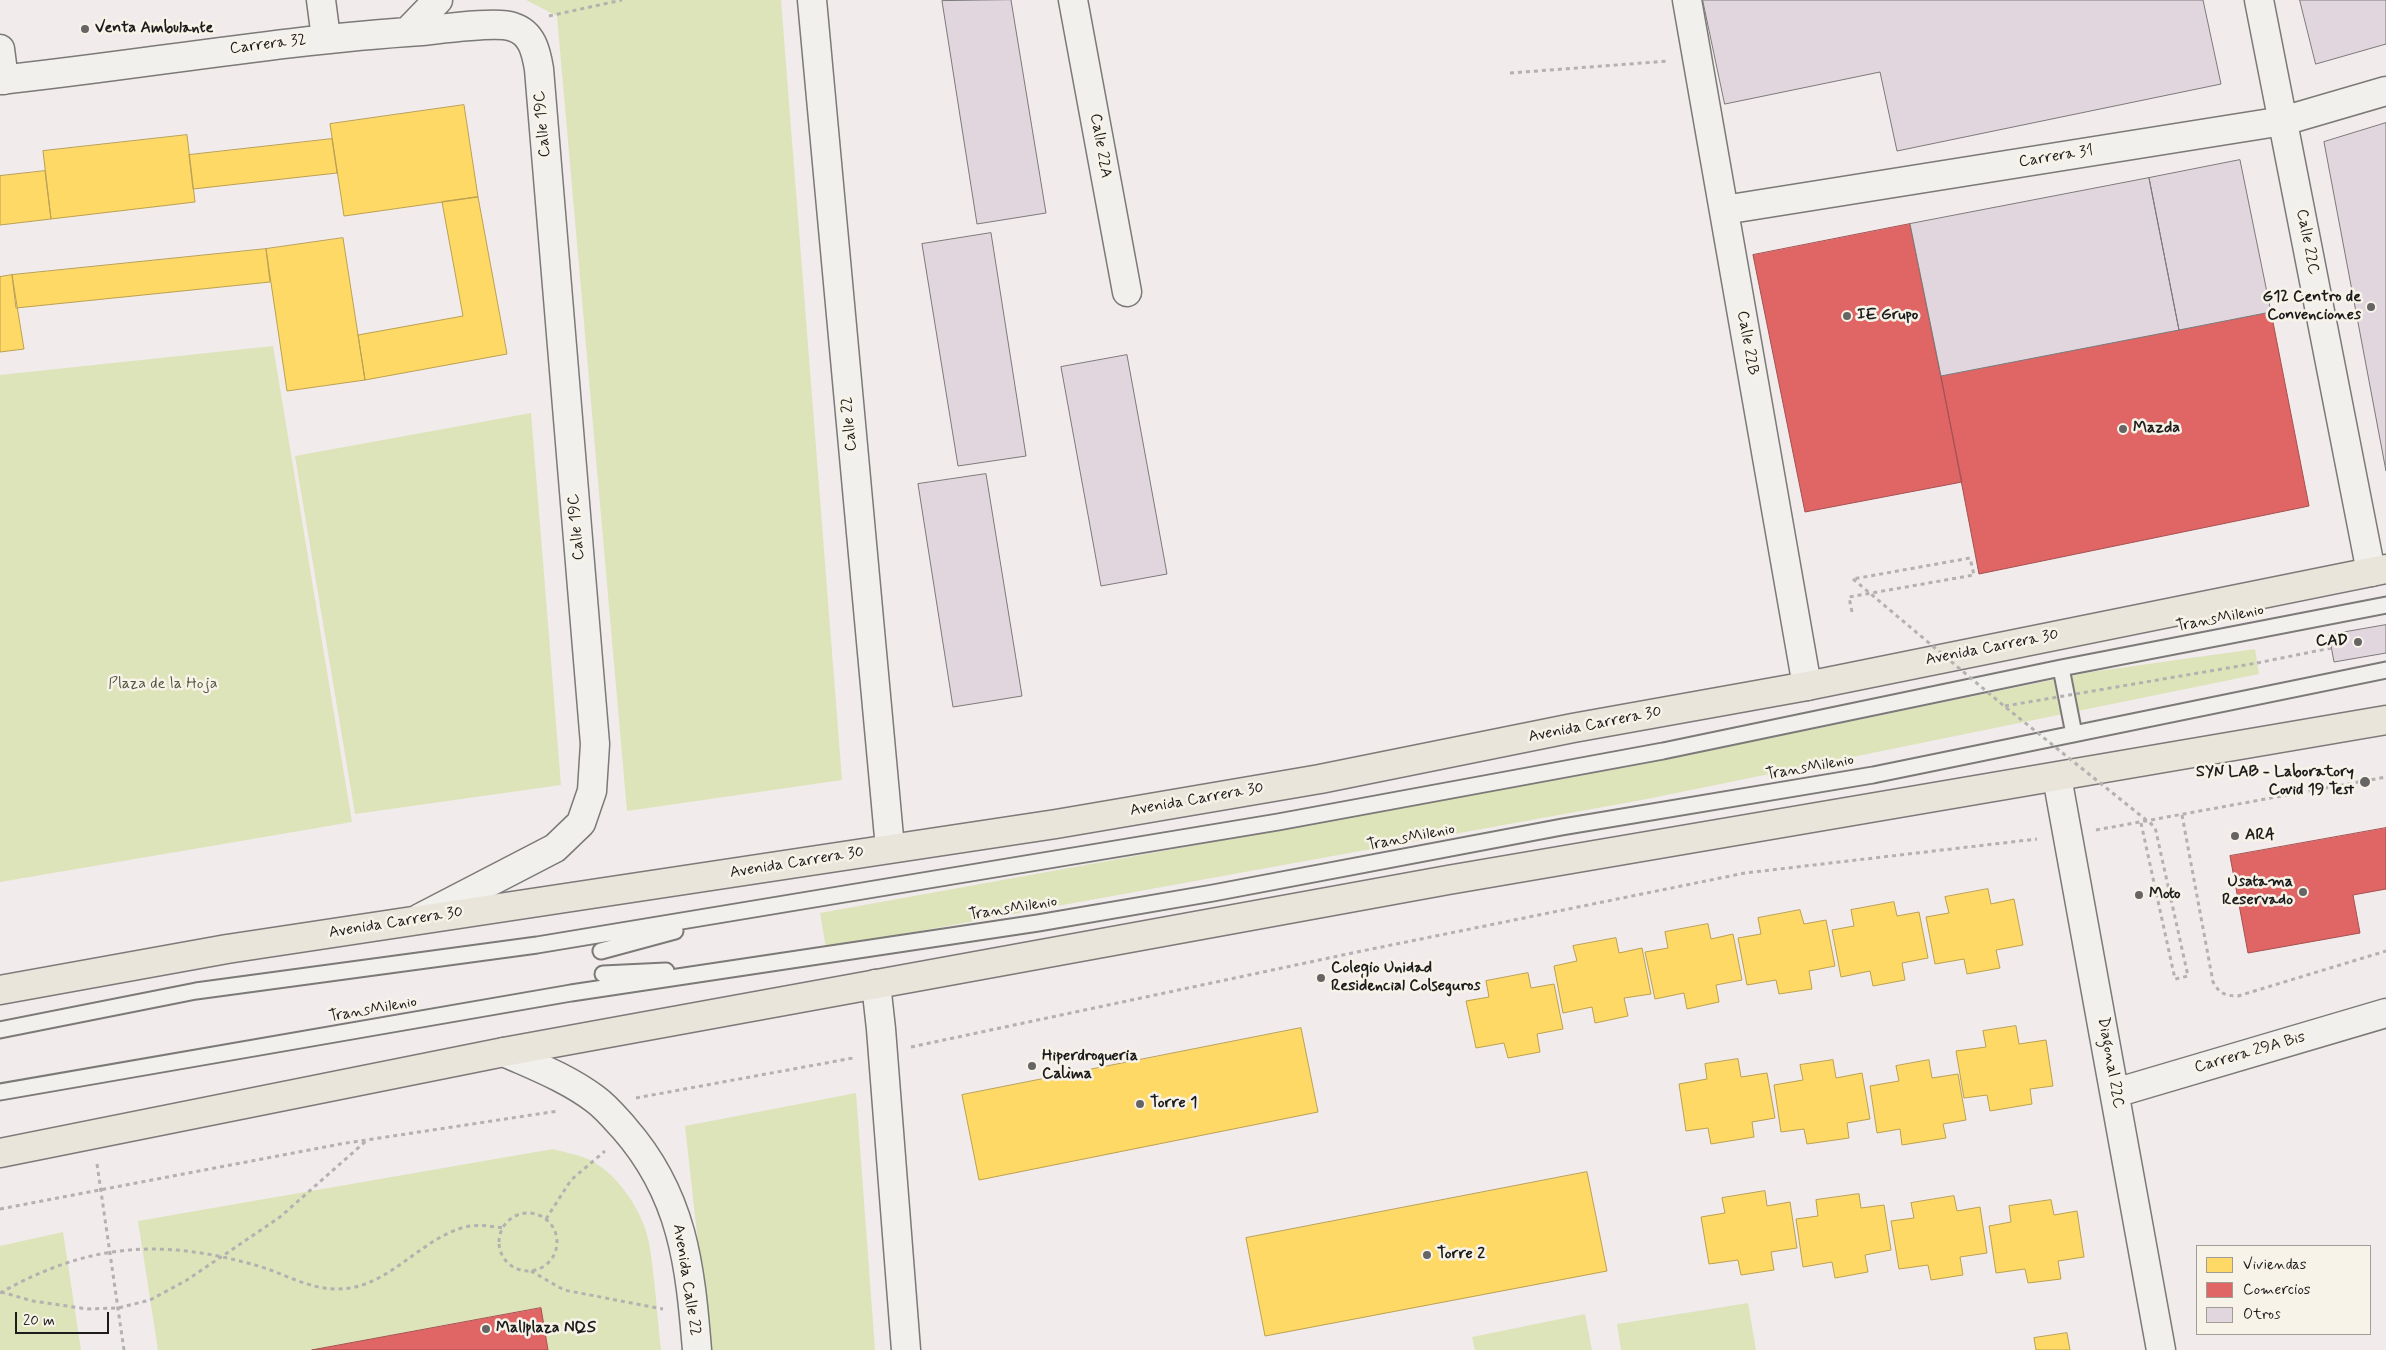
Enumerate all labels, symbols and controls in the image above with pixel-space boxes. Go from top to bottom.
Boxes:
place label: Venta Ambulante [95,19,213,39]
marker: Venta Ambulante [79,23,91,35]
street label: Carrera 32 [229,31,307,59]
street label: Calle 19C [531,90,555,158]
street label: Calle 22A [1085,112,1115,180]
street label: Carrera 31 [2017,142,2095,172]
street label: Calle 22C [2291,208,2323,276]
place label: G12 Centro de Convenciones [2263,288,2361,326]
marker: G12 Centro de Convenciones [2365,301,2377,313]
place label: IE Grupo [1857,306,1918,326]
street label: Calle 22B [1732,309,1762,377]
marker: IE Grupo [1841,310,1853,322]
street label: Calle 22 [838,396,862,452]
place label: Mazda [2133,419,2180,439]
marker: Mazda [2117,423,2129,435]
street label: Calle 19C [565,493,589,561]
street label: TransMilenio [2174,601,2266,637]
street label: Avenida Carrera 30 [1924,626,2060,670]
place label: CAD [2316,632,2348,652]
marker: CAD [2352,636,2364,648]
park label: Plaza de la Hoja [108,675,218,695]
street label: Avenida Carrera 30 [1527,703,1663,747]
street label: TransMilenio [1764,751,1856,785]
place label: SYN LAB - Laboratory Covid 19 Test [2196,763,2354,801]
marker: SYN LAB - Laboratory Covid 19 Test [2358,775,2372,789]
street label: Avenida Carrera 30 [1129,779,1265,821]
street label: TransMilenio [1365,820,1457,856]
place label: ARA [2245,826,2275,846]
marker: ARA [2229,830,2241,842]
street label: Avenida Carrera 30 [729,843,865,883]
place label: Usatama Reservado [2222,873,2293,911]
place label: Moto [2149,885,2180,905]
marker: Usatama Reservado [2297,886,2309,898]
marker: Moto [2133,889,2145,901]
street label: TransMilenio [967,893,1059,925]
street label: Avenida Carrera 30 [328,903,464,943]
place label: Colegio Unidad Residencial Colseguros [1331,959,1481,997]
marker: Colegio Unidad Residencial Colseguros [1315,972,1327,984]
street label: TransMilenio [327,993,419,1027]
street label: Diagonal 22C [2093,1016,2127,1110]
street label: Carrera 29A Bis [2192,1028,2308,1078]
place label: Hiperdrogueria Calima [1042,1047,1138,1085]
marker: Hiperdrogueria Calima [1026,1060,1038,1072]
place label: Torre 1 [1150,1094,1197,1114]
marker: Torre 1 [1134,1098,1146,1110]
street label: Avenida Calle 22 [668,1223,704,1337]
place label: Torre 2 [1437,1245,1485,1265]
legend [2196,1245,2371,1335]
marker: Torre 2 [1421,1249,1433,1261]
text: Viviendas [2243,1255,2307,1275]
text: Comercios [2243,1280,2311,1300]
scale bar [18,1302,111,1334]
text: Otros [2243,1305,2281,1325]
text: 20 m [23,1311,55,1331]
place label: Mallplaza NQS [496,1319,596,1339]
marker: Mallplaza NQS [480,1323,492,1335]

